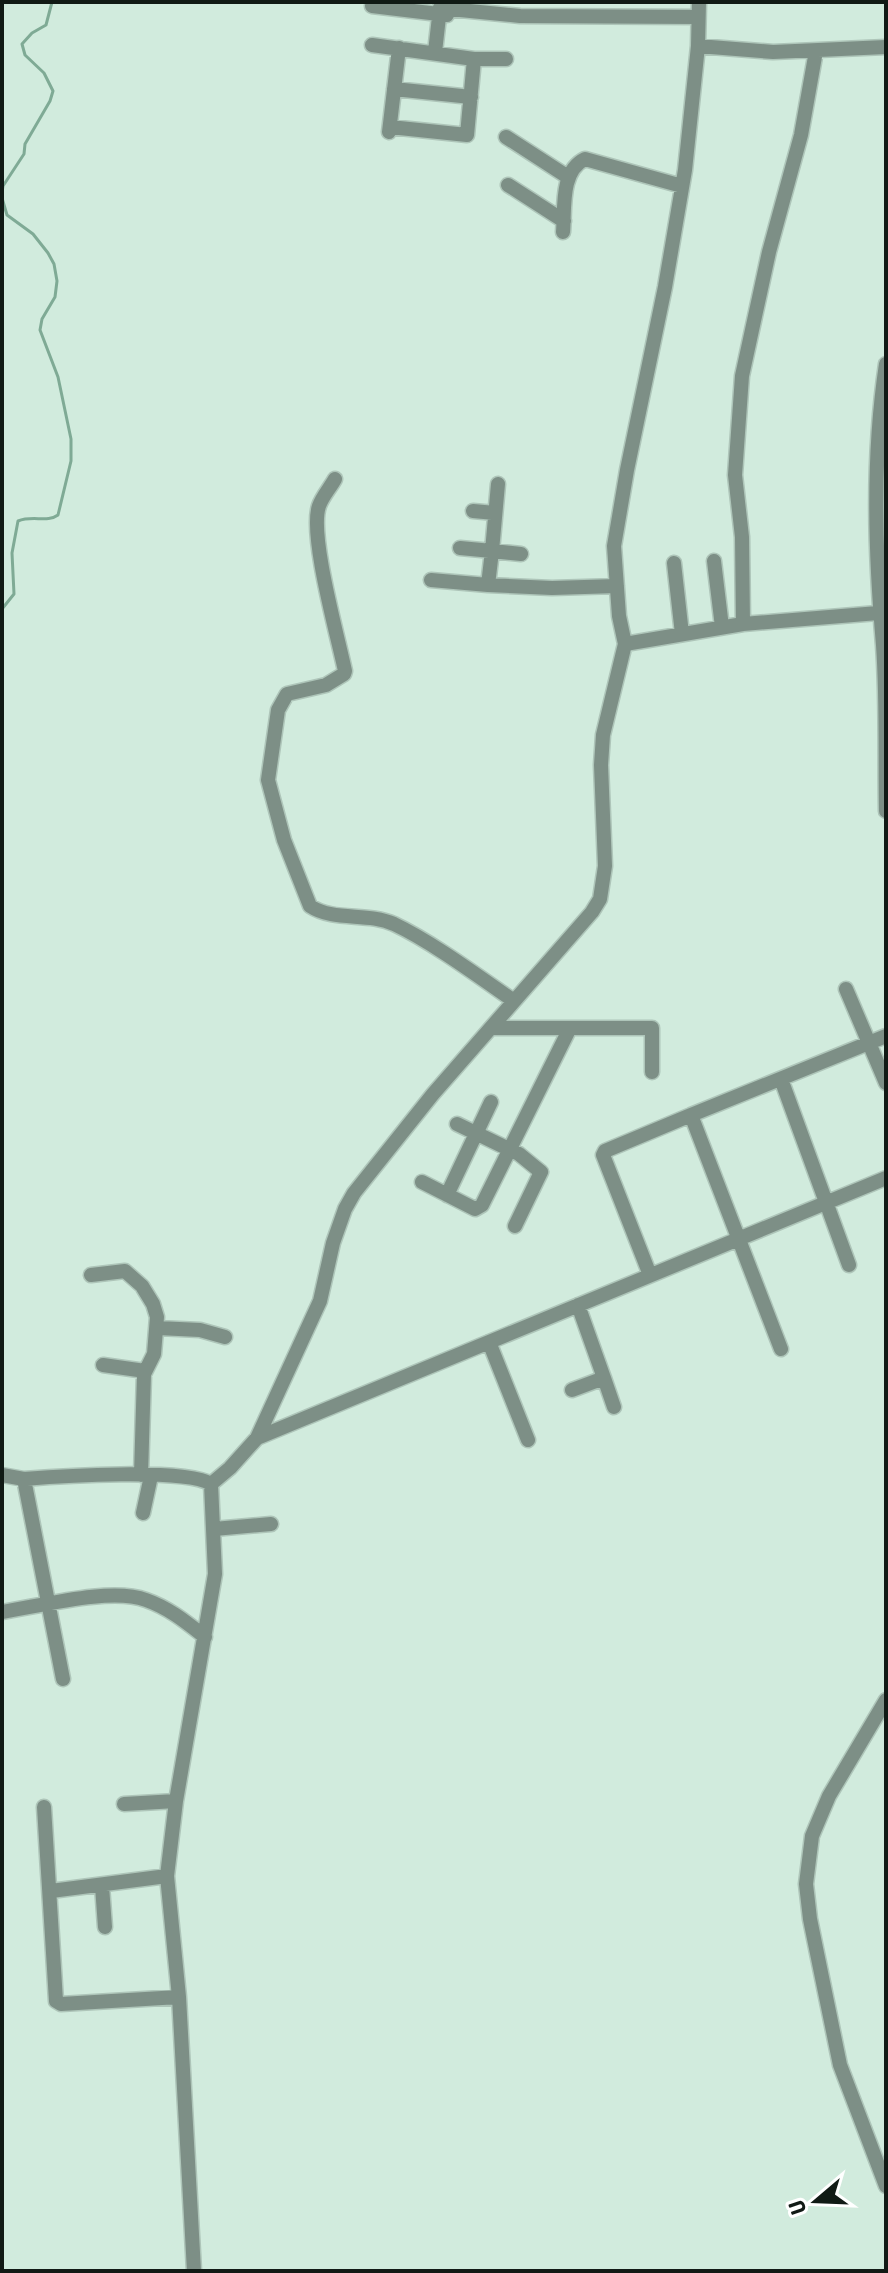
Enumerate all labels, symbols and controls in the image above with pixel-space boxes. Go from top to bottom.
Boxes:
north arrow [776,2161,856,2241]
text: U [783,2197,811,2218]

